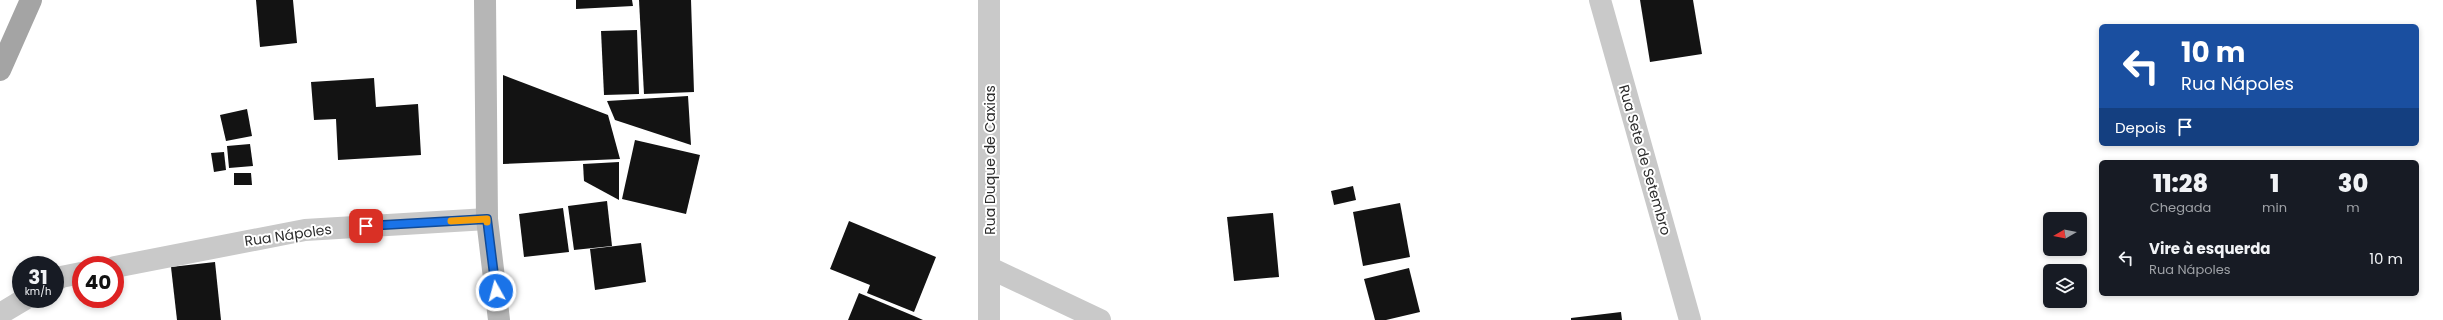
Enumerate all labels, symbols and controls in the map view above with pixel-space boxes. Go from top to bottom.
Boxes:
text: 10 m [2181,33,2245,72]
icon: left [2115,40,2167,92]
text: Rua Nápoles [2181,71,2294,96]
street label: Rua Sete de Setembro [1614,82,1676,238]
street label: Rua Duque de Caxias [980,85,1000,235]
icon: arrive [2174,116,2196,138]
text: Depois [2115,117,2166,138]
text: 11:28 [2153,167,2208,200]
text: 1 [2270,167,2279,200]
text: 30 [2338,167,2368,200]
text: Chegada [2150,198,2211,217]
text: min [2262,198,2287,217]
text: m [2346,198,2360,217]
pin [349,209,383,243]
north arrow [2043,212,2087,256]
map controls [2043,212,2087,308]
icon: arrive [355,215,377,237]
street label: Rua Nápoles [243,219,333,251]
text: Vire à esquerda [2149,238,2271,259]
icon: left [2115,247,2137,269]
text: 10 m [2369,248,2403,269]
speed limit sign: 40 [72,256,124,308]
text: Rua Nápoles [2149,260,2231,279]
text: 31 [28,263,48,291]
button: layers [2043,264,2087,308]
position arrow [475,270,517,312]
text: km/h [25,284,51,299]

